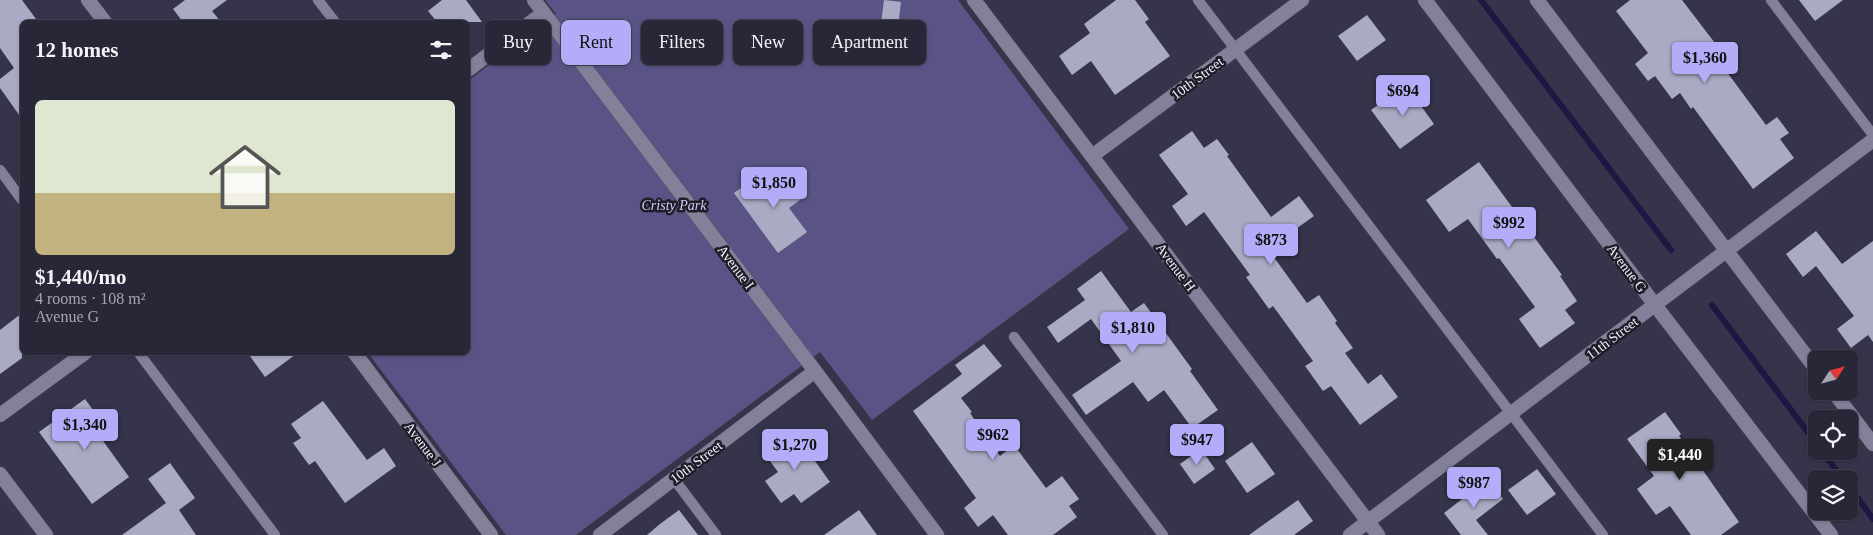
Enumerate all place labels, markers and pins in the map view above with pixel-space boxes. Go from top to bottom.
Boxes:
pin: $1,360 [1664,42,1746,84]
pin: $694 [1373,74,1433,117]
pin: $1,850 [733,166,815,209]
pin: $992 [1479,206,1539,249]
pin: $873 [1241,224,1301,266]
pin: $1,810 [1092,312,1174,354]
pin: $1,340 [44,408,126,451]
pin: $962 [963,418,1023,461]
pin: $947 [1167,424,1227,466]
pin: $1,270 [754,428,836,471]
pin: $1,440 [1639,438,1721,481]
pin: $987 [1444,466,1504,509]

